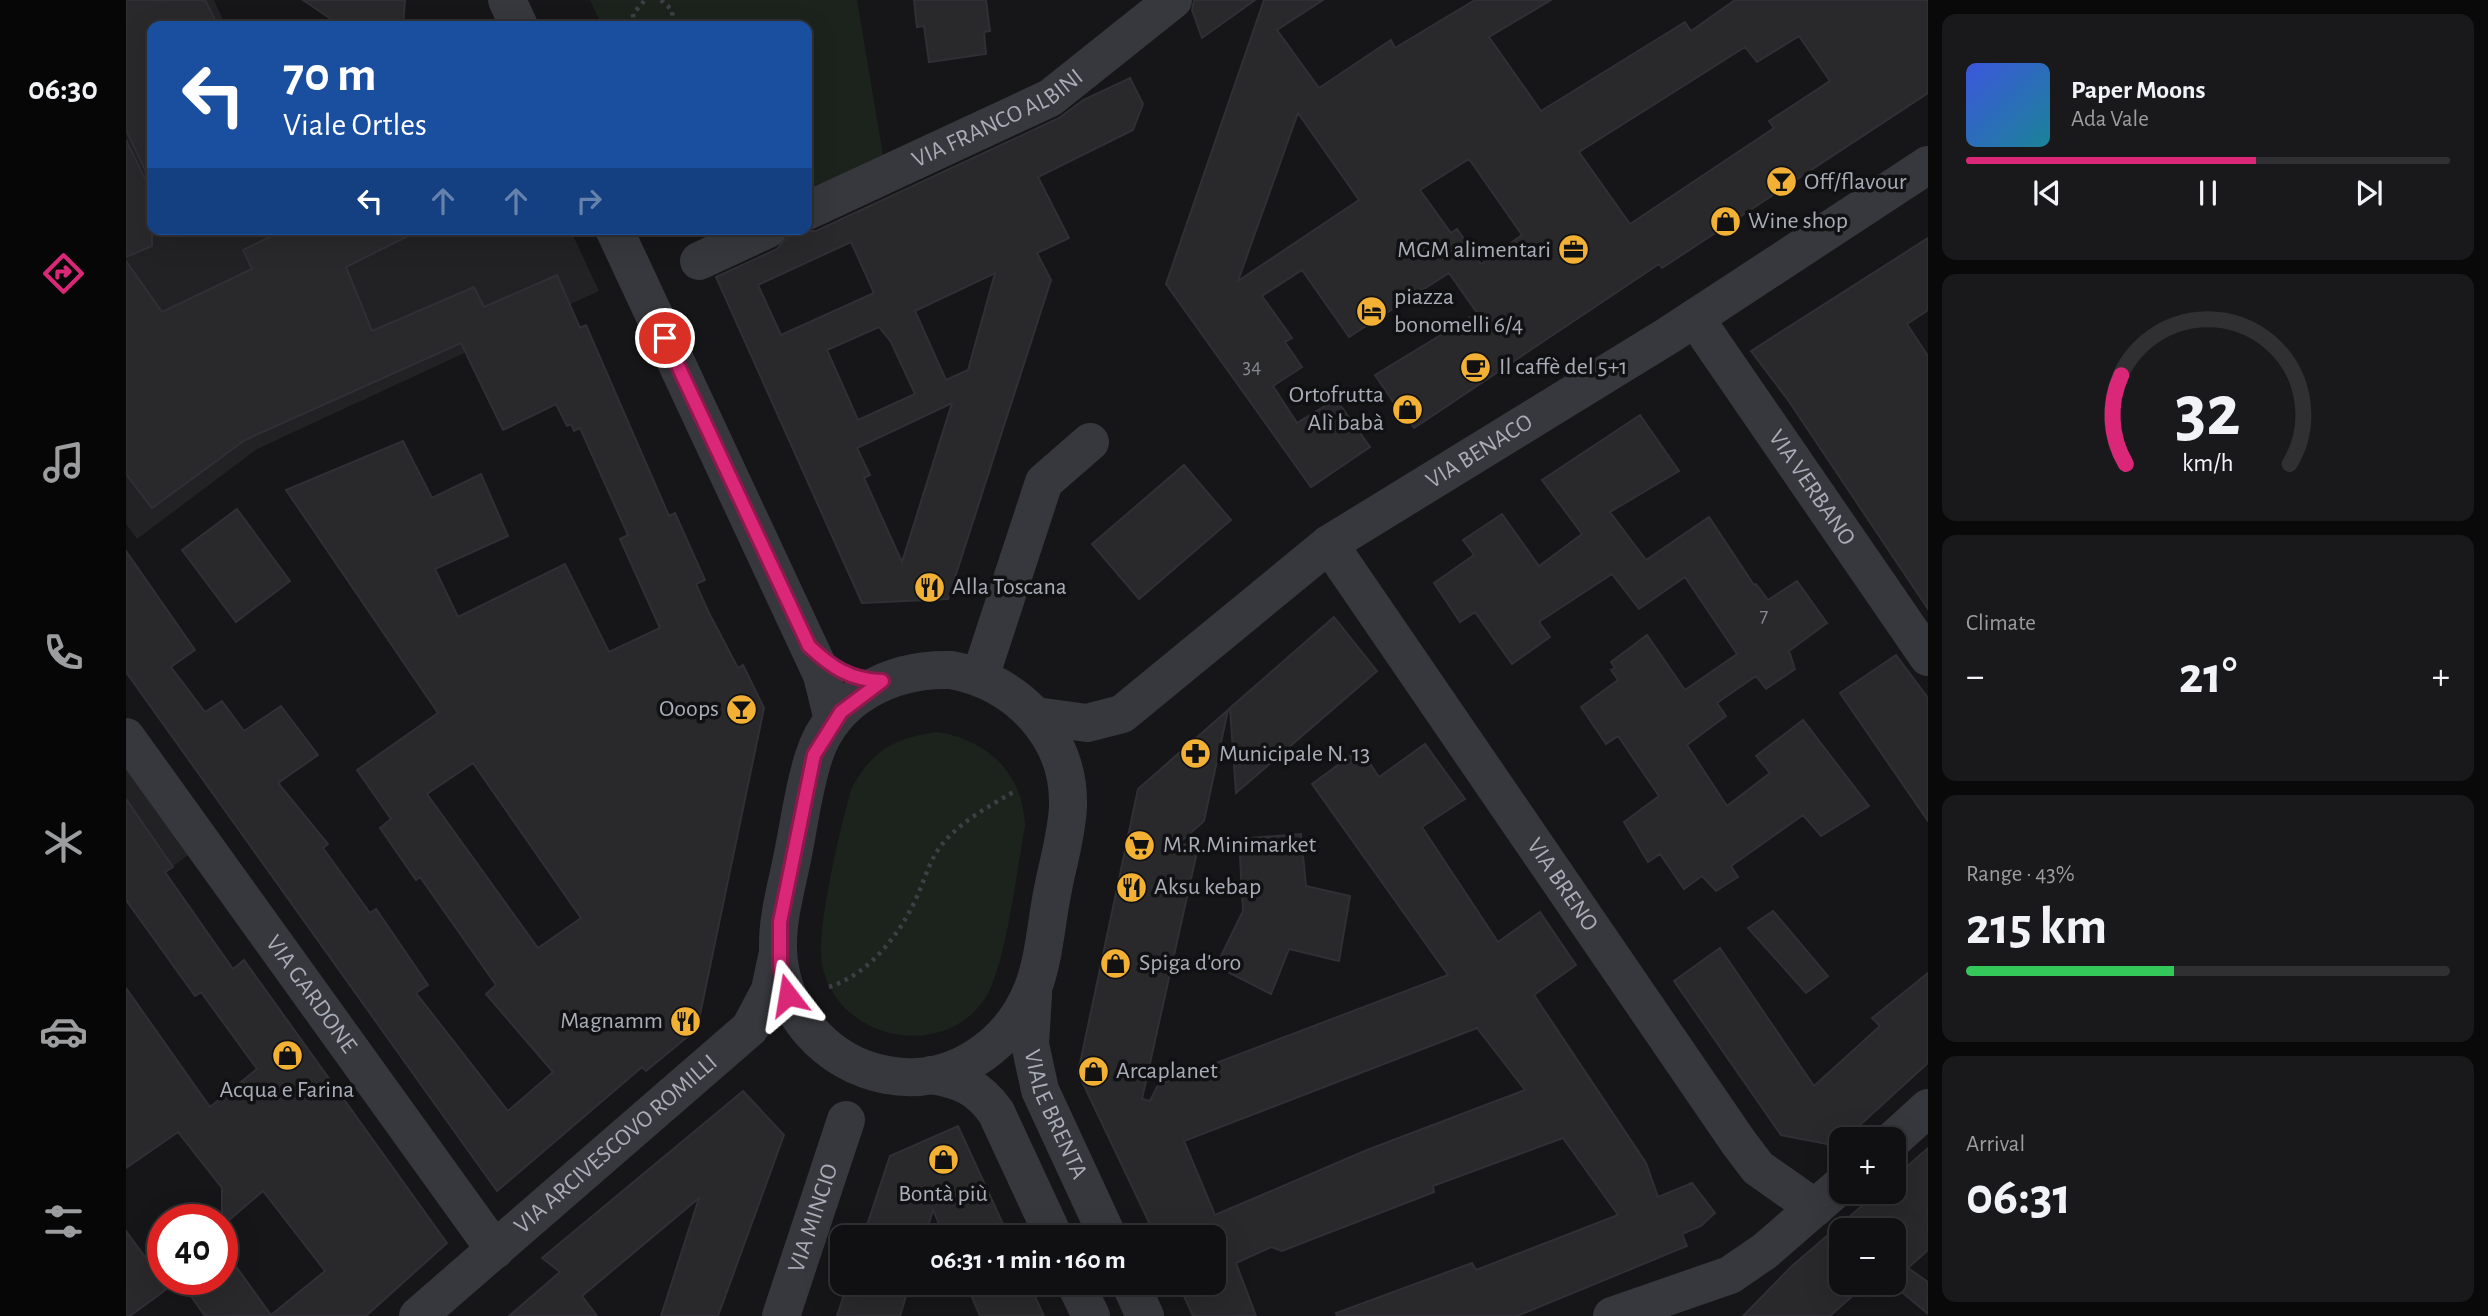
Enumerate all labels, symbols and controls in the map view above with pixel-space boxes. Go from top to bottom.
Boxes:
icon: left [168,49,259,140]
text: 70 m [283,51,377,100]
street label: VIA FRANCO ALBINI [908,65,1088,172]
text: 06:30 [28,73,98,105]
text: Paper Moons [2071,77,2206,103]
text: Ada Vale [2071,108,2149,131]
text: Viale Ortles [283,109,427,141]
bar icon: Off/flavour [1764,165,1798,199]
place label: Off/flavour [1804,170,1907,194]
icon: previous [2028,174,2066,212]
icon: pause [2189,174,2227,212]
icon: next [2350,174,2388,212]
icon: left [351,182,389,220]
icon: ahead [424,182,462,220]
icon: ahead [497,182,535,220]
icon: right [570,182,608,220]
shop icon: Wine shop [1708,204,1742,238]
place label: Wine shop [1748,209,1848,233]
office icon: MGM alimentari [1557,233,1591,267]
place label: MGM alimentari [1397,238,1551,262]
icon: directions [39,249,88,298]
place label: piazza bonomelli 6/4 [1394,285,1523,337]
hotel icon: piazza bonomelli 6/4 [1354,294,1388,328]
pin [635,308,695,368]
icon: arrive [646,319,684,357]
cafe icon: Il caffè del 5+1 [1459,350,1493,384]
place label: Il caffè del 5+1 [1499,355,1627,379]
house number: 34 [1243,356,1261,377]
text: 32 [2175,376,2241,449]
place label: Ortofrutta Alì babà [1289,383,1384,435]
shop icon: Ortofrutta Alì babà [1390,392,1424,426]
street label: VIA BENACO [1422,410,1537,493]
street label: VIA VERBANO [1764,426,1860,550]
icon: music [39,438,88,487]
text: km/h [2182,450,2234,475]
restaurant icon: Alla Toscana [912,570,946,604]
place label: Alla Toscana [952,575,1067,599]
house number: 7 [1760,605,1769,626]
text: Climate [1966,612,2036,635]
icon: phone [39,628,88,677]
text: 21° [2179,650,2237,702]
text: − [1966,658,1984,696]
text: + [2432,658,2450,696]
bar icon: Ooops [725,692,759,726]
place label: Ooops [659,697,719,721]
pharmacy icon: Municipale N. 13 [1179,737,1213,771]
place label: Municipale N. 13 [1219,742,1370,766]
icon: climate [39,818,88,867]
supermarket icon: M.R.Minimarket [1123,828,1157,862]
place label: M.R.Minimarket [1163,833,1317,857]
street label: VIA BRENO [1522,834,1602,936]
text: Range · 43% [1966,863,2075,886]
restaurant icon: Aksu kebap [1114,870,1148,904]
place label: Aksu kebap [1154,875,1261,899]
text: 215 km [1966,901,2107,953]
street label: VIA GARDONE [261,931,361,1058]
shop icon: Spiga d'oro [1099,946,1133,980]
place label: Spiga d'oro [1139,951,1241,975]
position arrow [751,958,825,1032]
restaurant icon: Magnamm [669,1004,703,1038]
icon: car [39,1007,88,1056]
place label: Magnamm [560,1009,663,1033]
shop icon: Acqua e Farina [270,1039,304,1073]
street label: VIALE BRENTA [1020,1047,1092,1183]
street label: VIA ARCIVESCOVO ROMILLI [510,1050,722,1238]
shop icon: Arcaplanet [1076,1054,1110,1088]
place label: Arcaplanet [1116,1059,1218,1083]
place label: Acqua e Farina [220,1078,354,1102]
map controls [1829,1127,1906,1295]
button: + [1829,1127,1906,1204]
text: Arrival [1966,1133,2025,1156]
shop icon: Bontà più [926,1143,960,1177]
street label: VIA MINCIO [784,1161,843,1276]
text: 06:31 [1966,1171,2071,1223]
place label: Bontà più [898,1182,988,1206]
icon: filters [39,1197,88,1246]
speed limit sign: 40 [147,1204,238,1295]
button: − [1829,1218,1906,1295]
text: 06:31 · 1 min · 160 m [930,1247,1126,1273]

